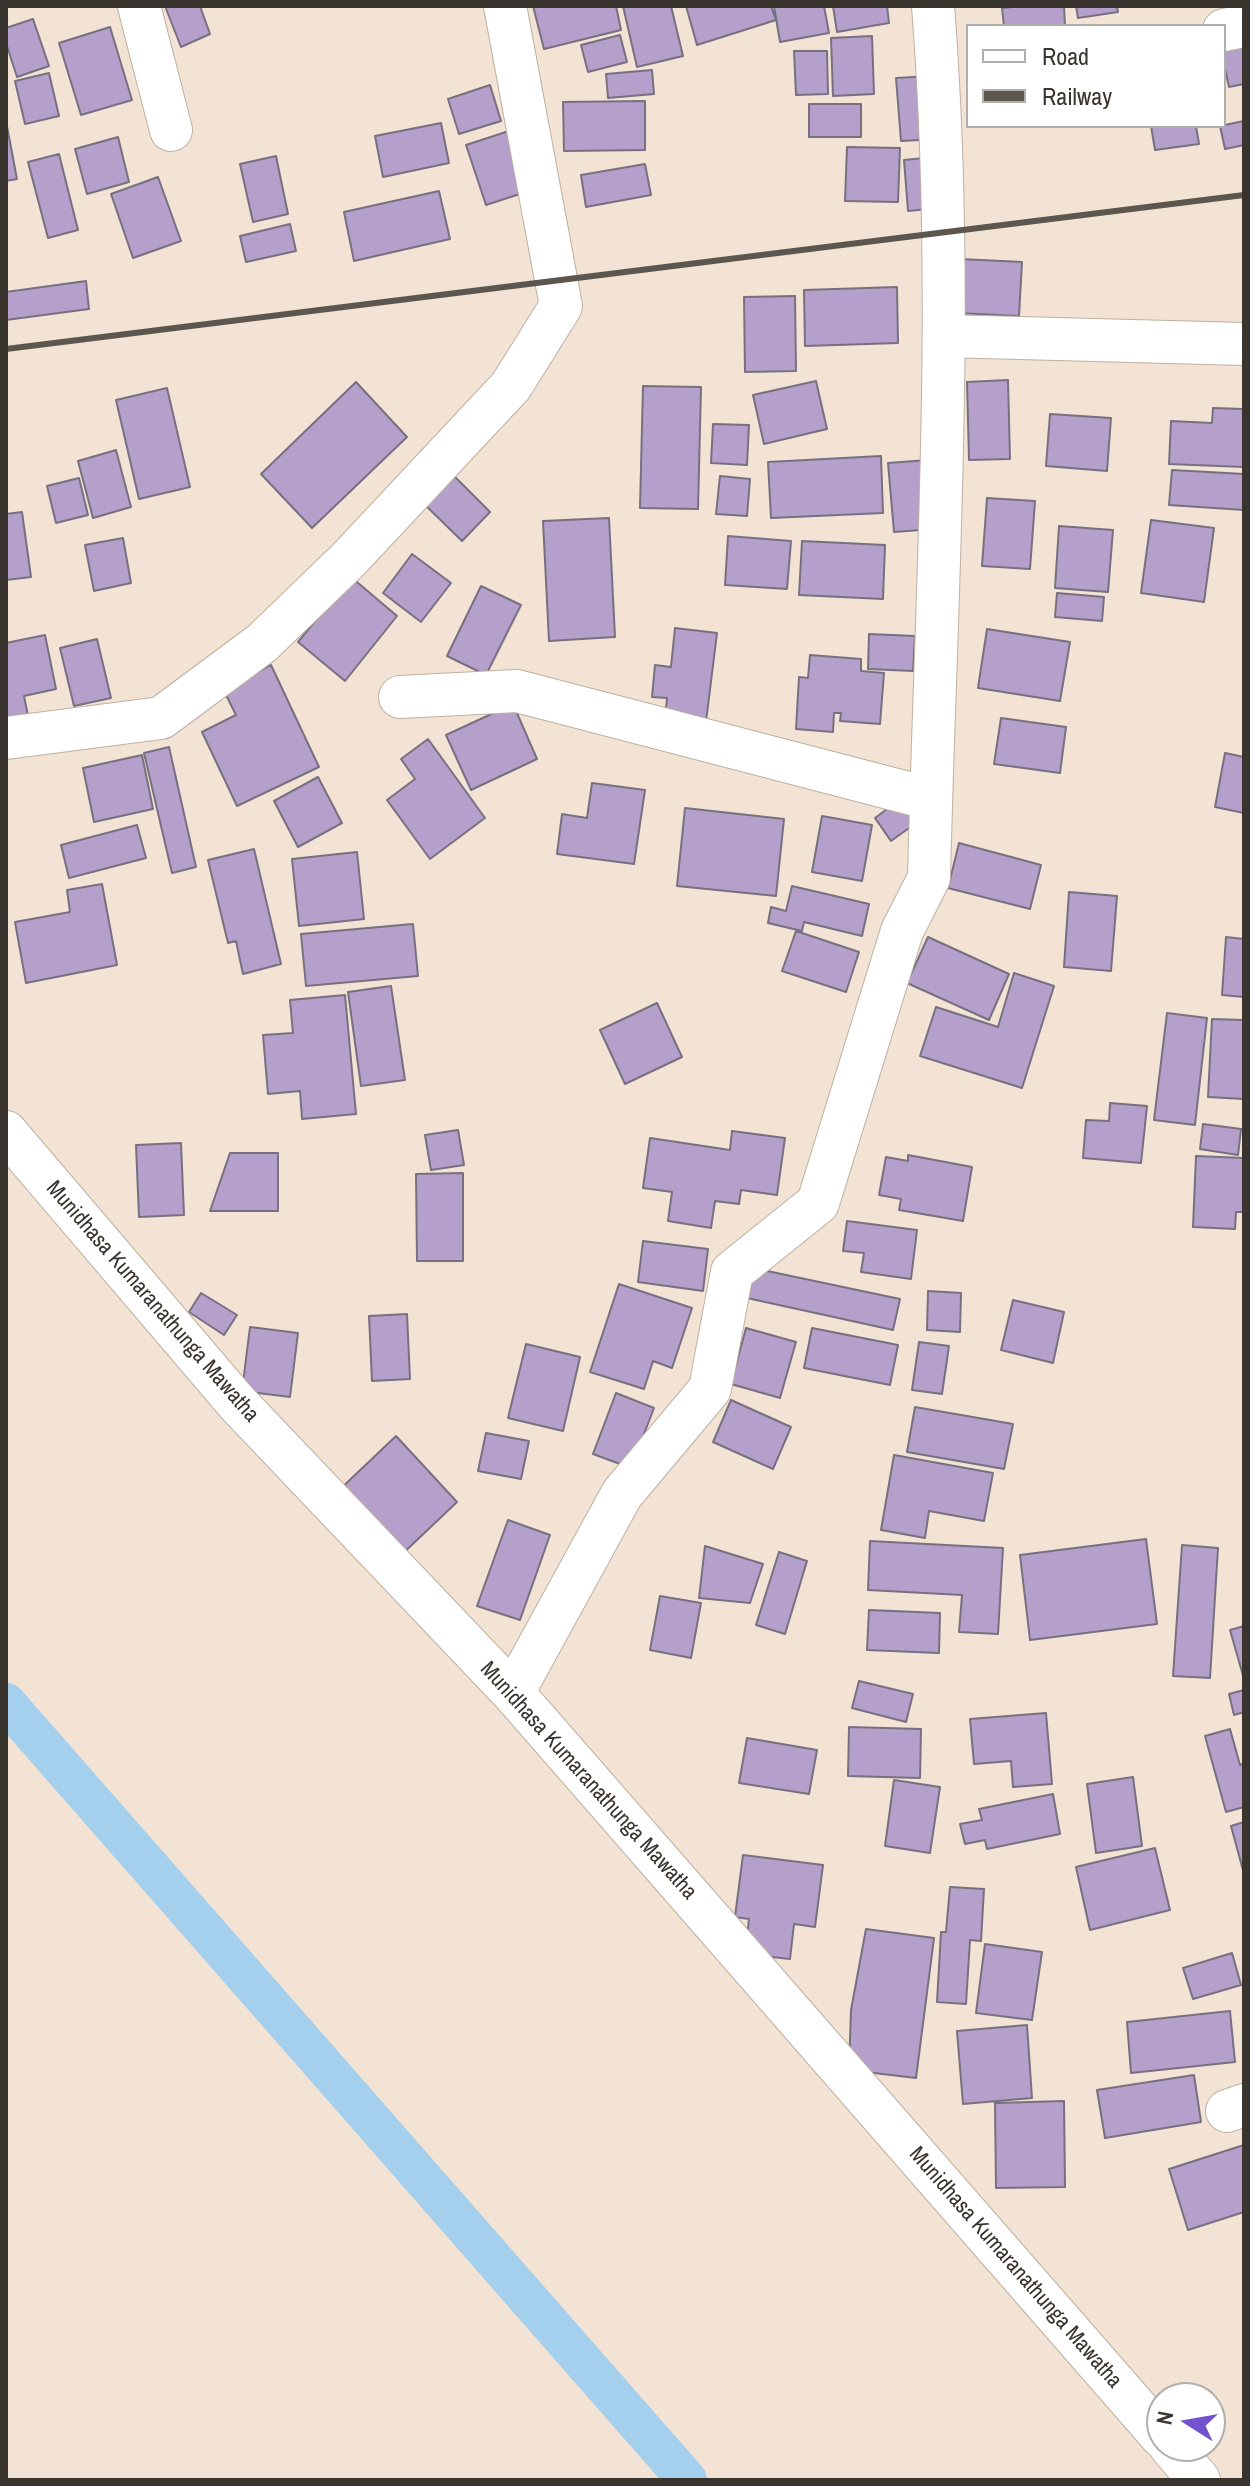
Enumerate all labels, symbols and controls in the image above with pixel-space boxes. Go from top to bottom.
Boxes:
legend [966,24,1226,128]
text: Road [1042,40,1089,72]
text: Railway [1042,80,1112,112]
street label: Munidhasa Kumaranathunga Mawatha [40,1176,264,1428]
street label: Munidhasa Kumaranathunga Mawatha [474,1657,702,1905]
street label: Munidhasa Kumaranathunga Mawatha [903,2142,1127,2394]
north arrow [1146,2382,1226,2462]
text: N [1148,2409,1180,2427]

